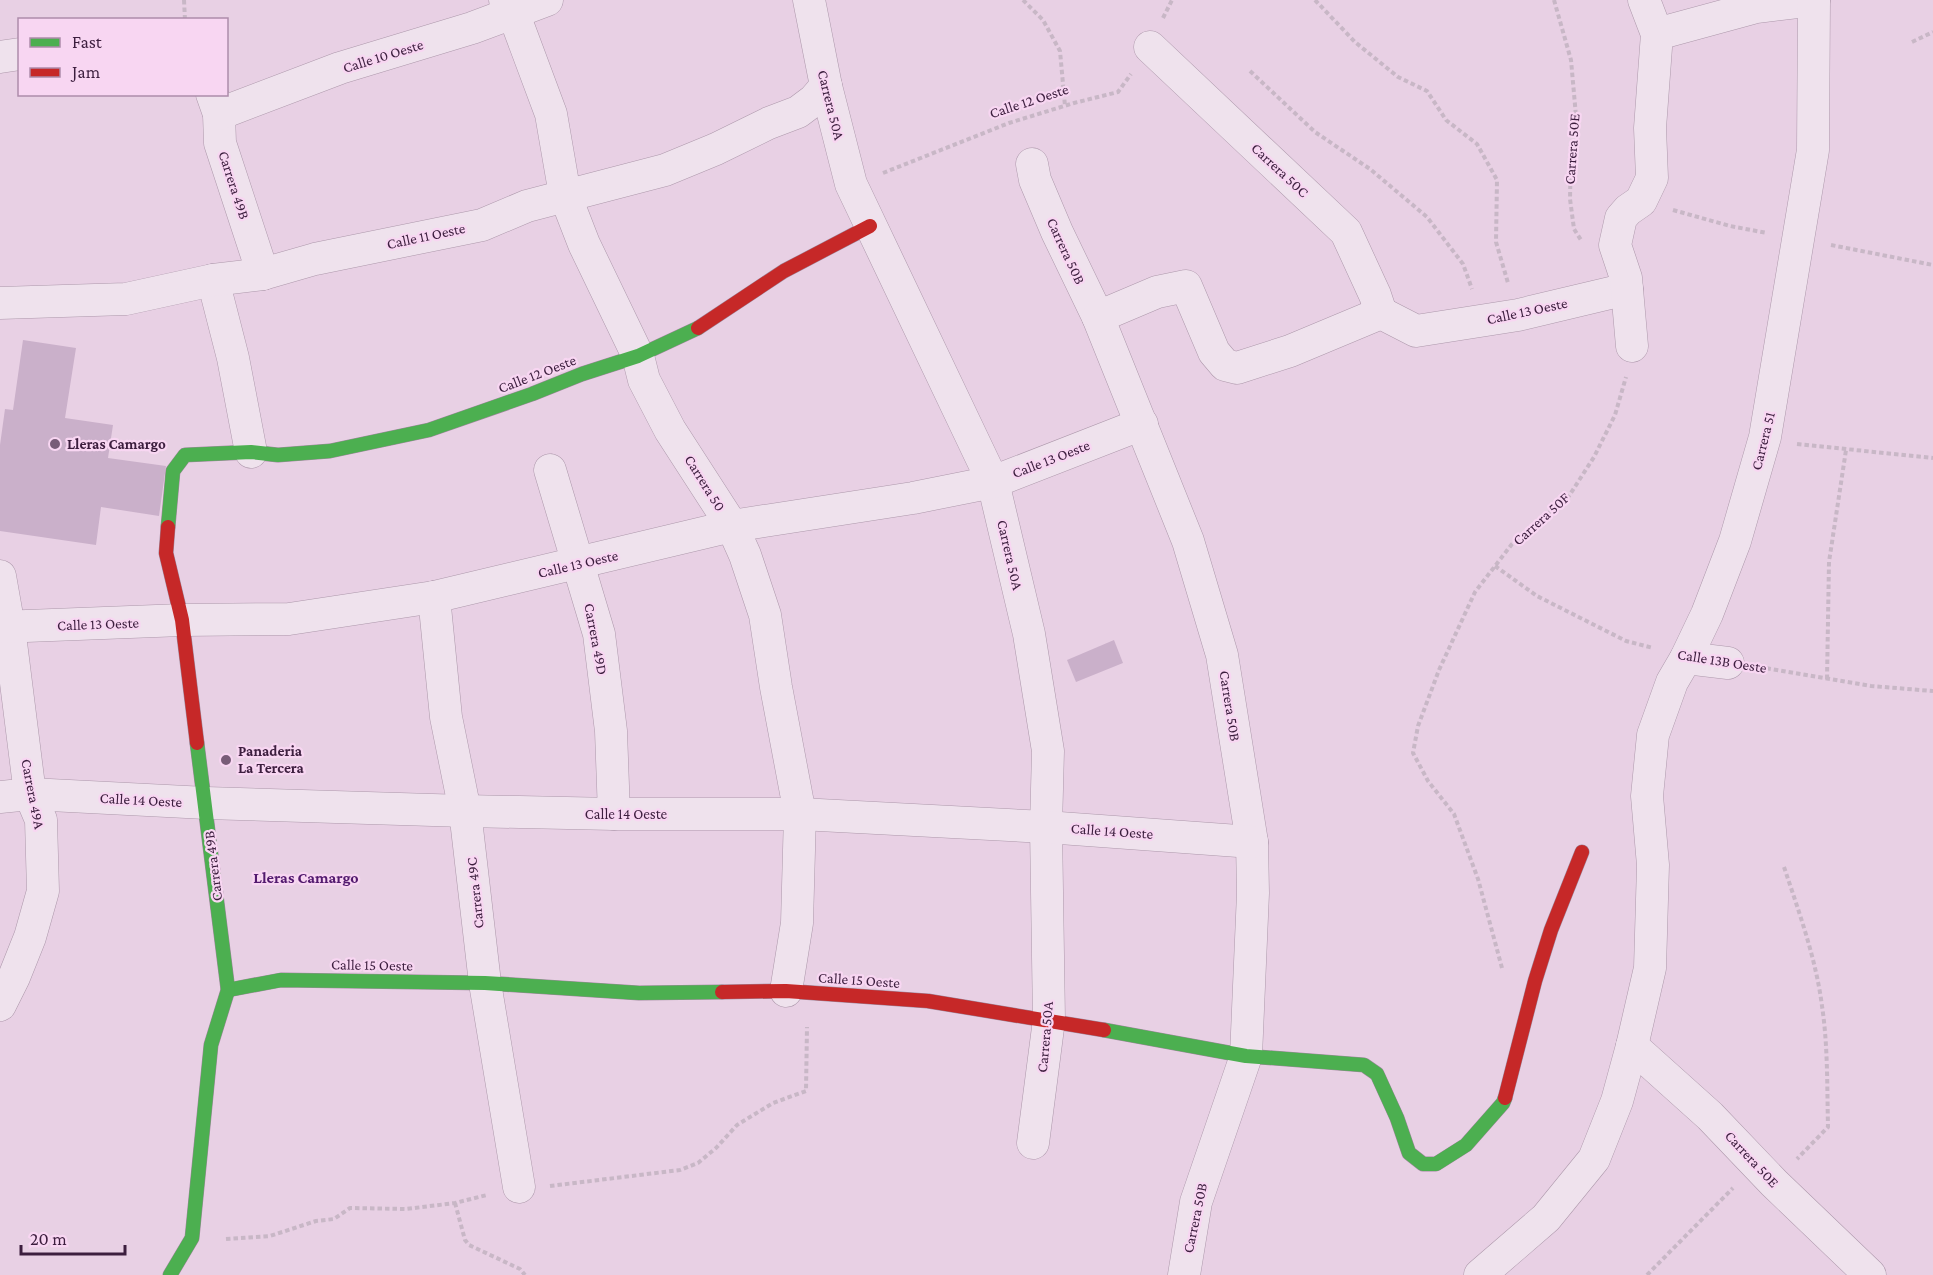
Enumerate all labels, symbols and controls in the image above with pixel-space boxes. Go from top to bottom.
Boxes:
legend [18,18,228,96]
text: Fast [72,32,103,52]
street label: Calle 10 Oeste [341,36,426,76]
text: Jam [70,62,101,82]
street label: Carrera 50A [815,68,848,142]
street label: Calle 12 Oeste [988,81,1071,121]
street label: Carrera 50E [1562,113,1582,185]
street label: Carrera 50C [1248,140,1312,200]
street label: Carrera 49B [215,149,253,221]
street label: Carrera 50B [1044,215,1088,287]
street label: Calle 11 Oeste [385,220,467,252]
street label: Calle 13 Oeste [1485,295,1569,327]
street label: Calle 12 Oeste [496,352,578,396]
street label: Carrera 51 [1748,410,1778,472]
place label: Lleras Camargo [67,436,166,452]
marker: Lleras Camargo [48,437,62,451]
street label: Calle 13 Oeste [1010,437,1092,481]
street label: Carrera 50 [682,452,728,514]
street label: Carrera 50F [1509,489,1573,549]
street label: Carrera 50A [994,518,1026,592]
street label: Calle 13 Oeste [536,547,620,581]
street label: Carrera 49D [581,602,611,676]
street label: Calle 13 Oeste [57,615,140,633]
street label: Calle 13B Oeste [1676,646,1768,676]
street label: Carrera 50B [1217,670,1243,742]
place label: Panaderia La Tercera [238,743,305,776]
marker: Panaderia La Tercera [219,753,233,767]
street label: Carrera 49A [18,758,48,831]
street label: Calle 14 Oeste [99,790,183,810]
street label: Calle 14 Oeste [585,806,668,822]
street label: Calle 14 Oeste [1070,820,1154,842]
street label: Carrera 49B [201,830,225,902]
street label: Carrera 49C [463,857,487,929]
district label: Lleras Camargo [253,869,359,886]
street label: Calle 15 Oeste [331,956,413,974]
street label: Calle 15 Oeste [818,969,901,991]
street label: Carrera 50A [1034,1000,1056,1073]
street label: Carrera 50E [1722,1128,1782,1190]
street label: Carrera 50B [1180,1182,1210,1254]
scale bar [21,1218,124,1256]
text: 20 m [30,1229,67,1249]

